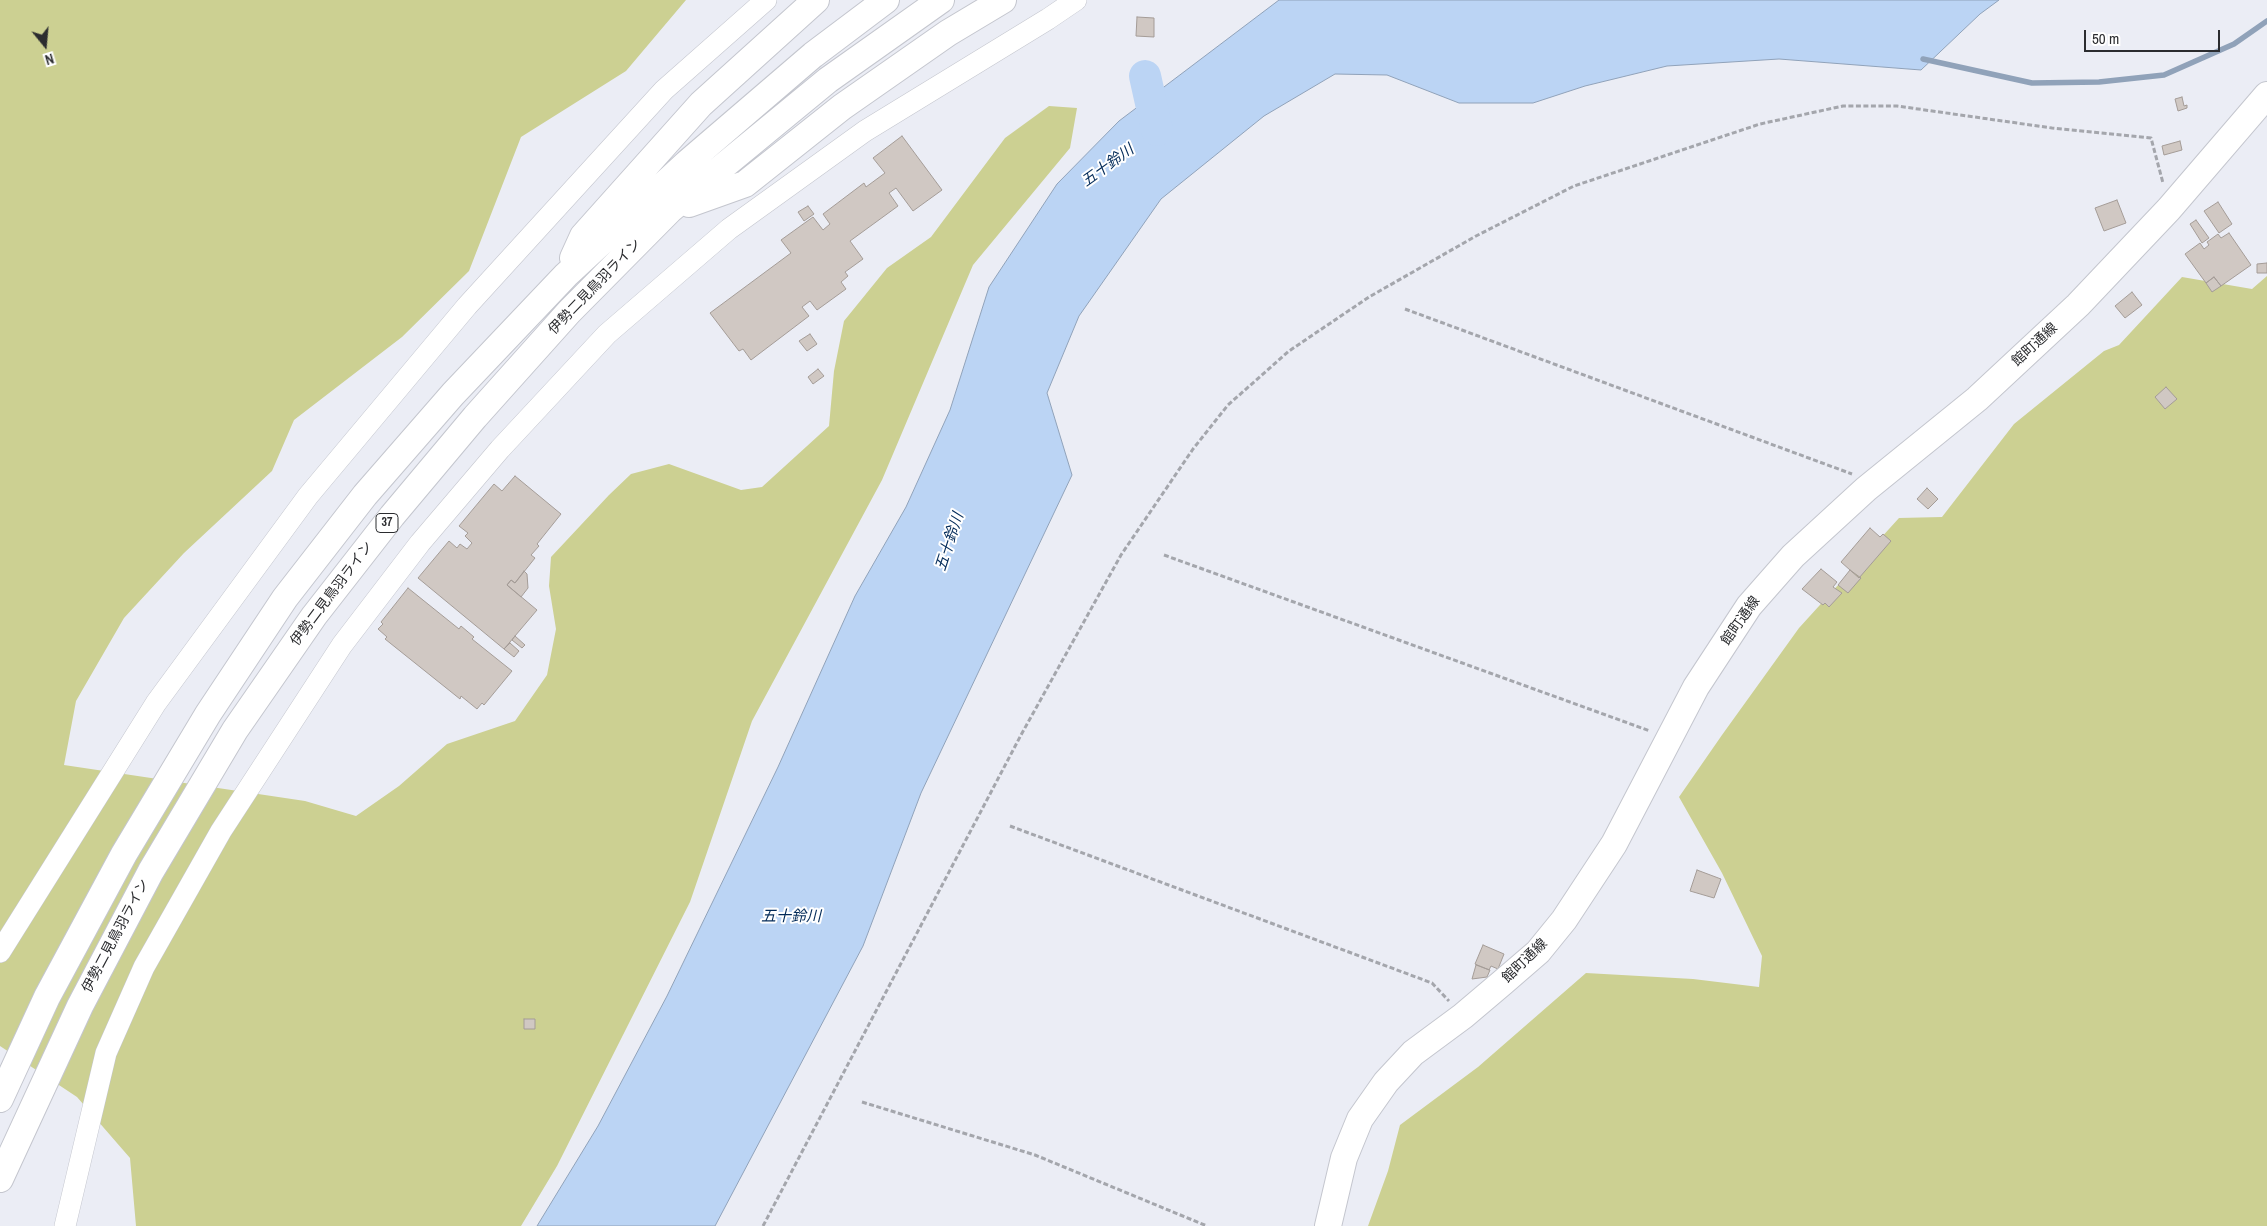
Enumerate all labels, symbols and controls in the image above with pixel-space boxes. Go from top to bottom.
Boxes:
north arrow [20,20,70,70]
scale bar [2087,20,2223,52]
text: 50 m [2092,28,2119,49]
text: N [43,50,56,69]
water label: 五十鈴川 [1078,141,1138,191]
street label: 伊勢二見鳥羽ライン [545,236,645,338]
street label: 館町通線 [2009,320,2061,370]
water label: 五十鈴川 [932,511,968,573]
road number: 37 [376,514,398,532]
street label: 伊勢二見鳥羽ライン [287,539,377,649]
street label: 館町通線 [1718,593,1764,649]
street label: 伊勢二見鳥羽ライン [79,876,153,996]
water label: 五十鈴川 [761,908,821,926]
street label: 館町通線 [1499,936,1551,986]

